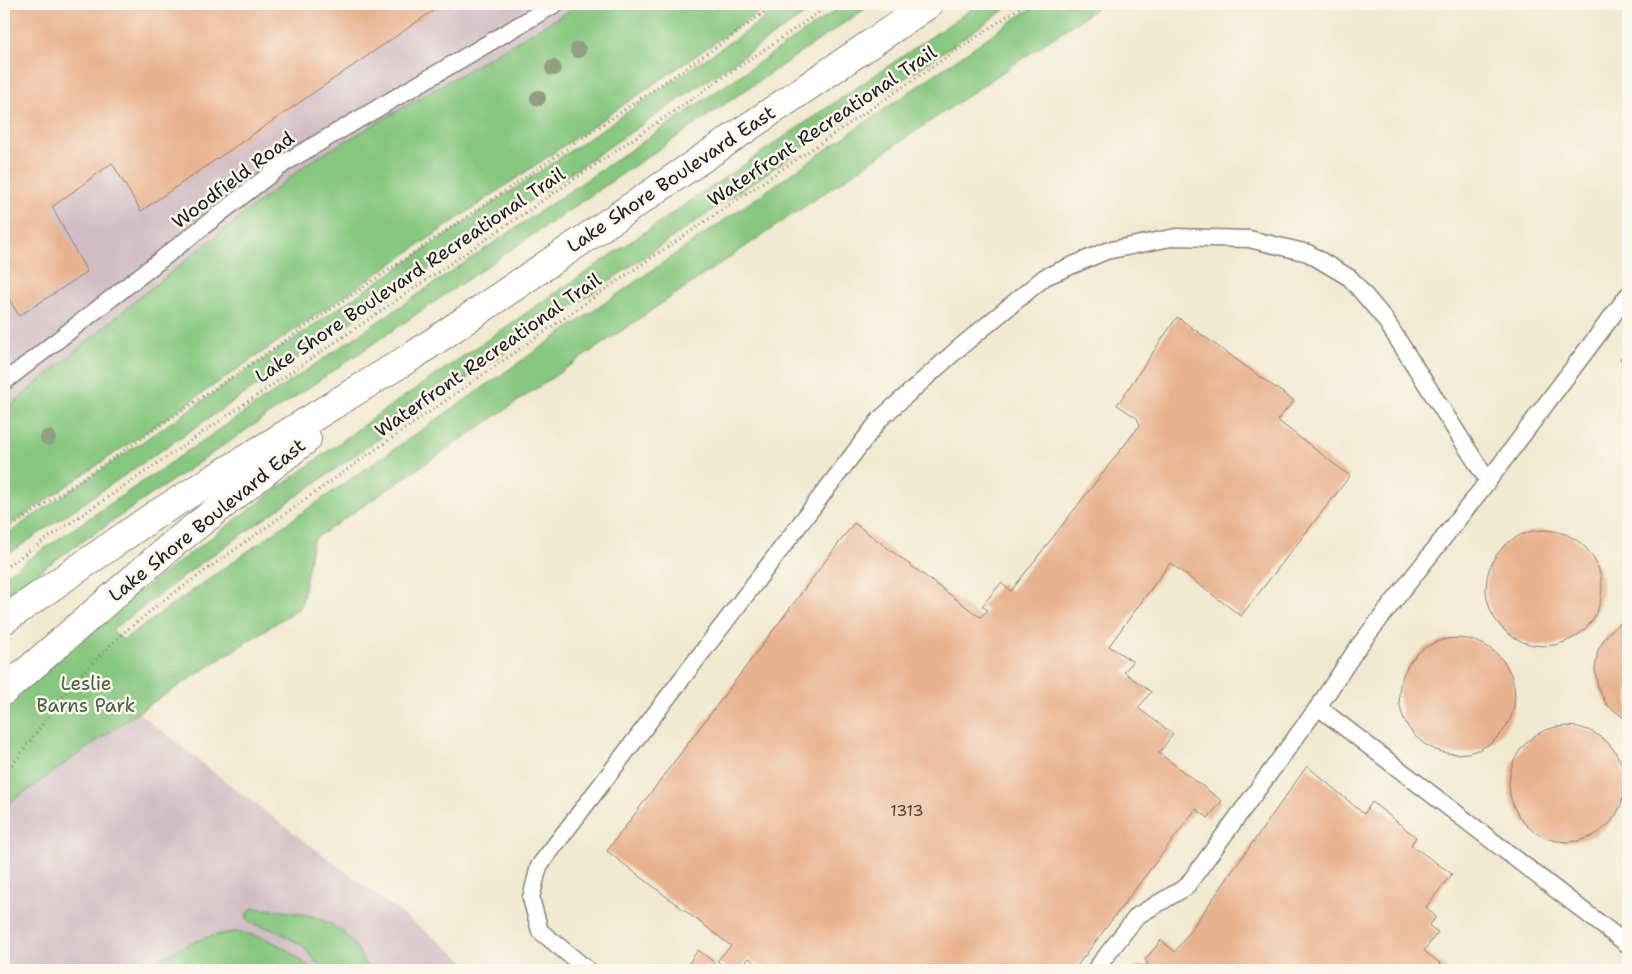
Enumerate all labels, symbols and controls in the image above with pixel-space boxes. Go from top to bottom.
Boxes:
street label: Waterfront Recreational Trail [703,40,942,212]
street label: Lake Shore Boulevard East [562,100,780,258]
street label: Woodfield Road [167,126,299,234]
street label: Lake Shore Boulevard Recreational Trail [250,161,570,388]
street label: Waterfront Recreational Trail [370,267,606,443]
street label: Lake Shore Boulevard East [103,433,311,607]
park label: Leslie Barns Park [36,671,136,718]
house number: 1313 [890,800,924,821]

